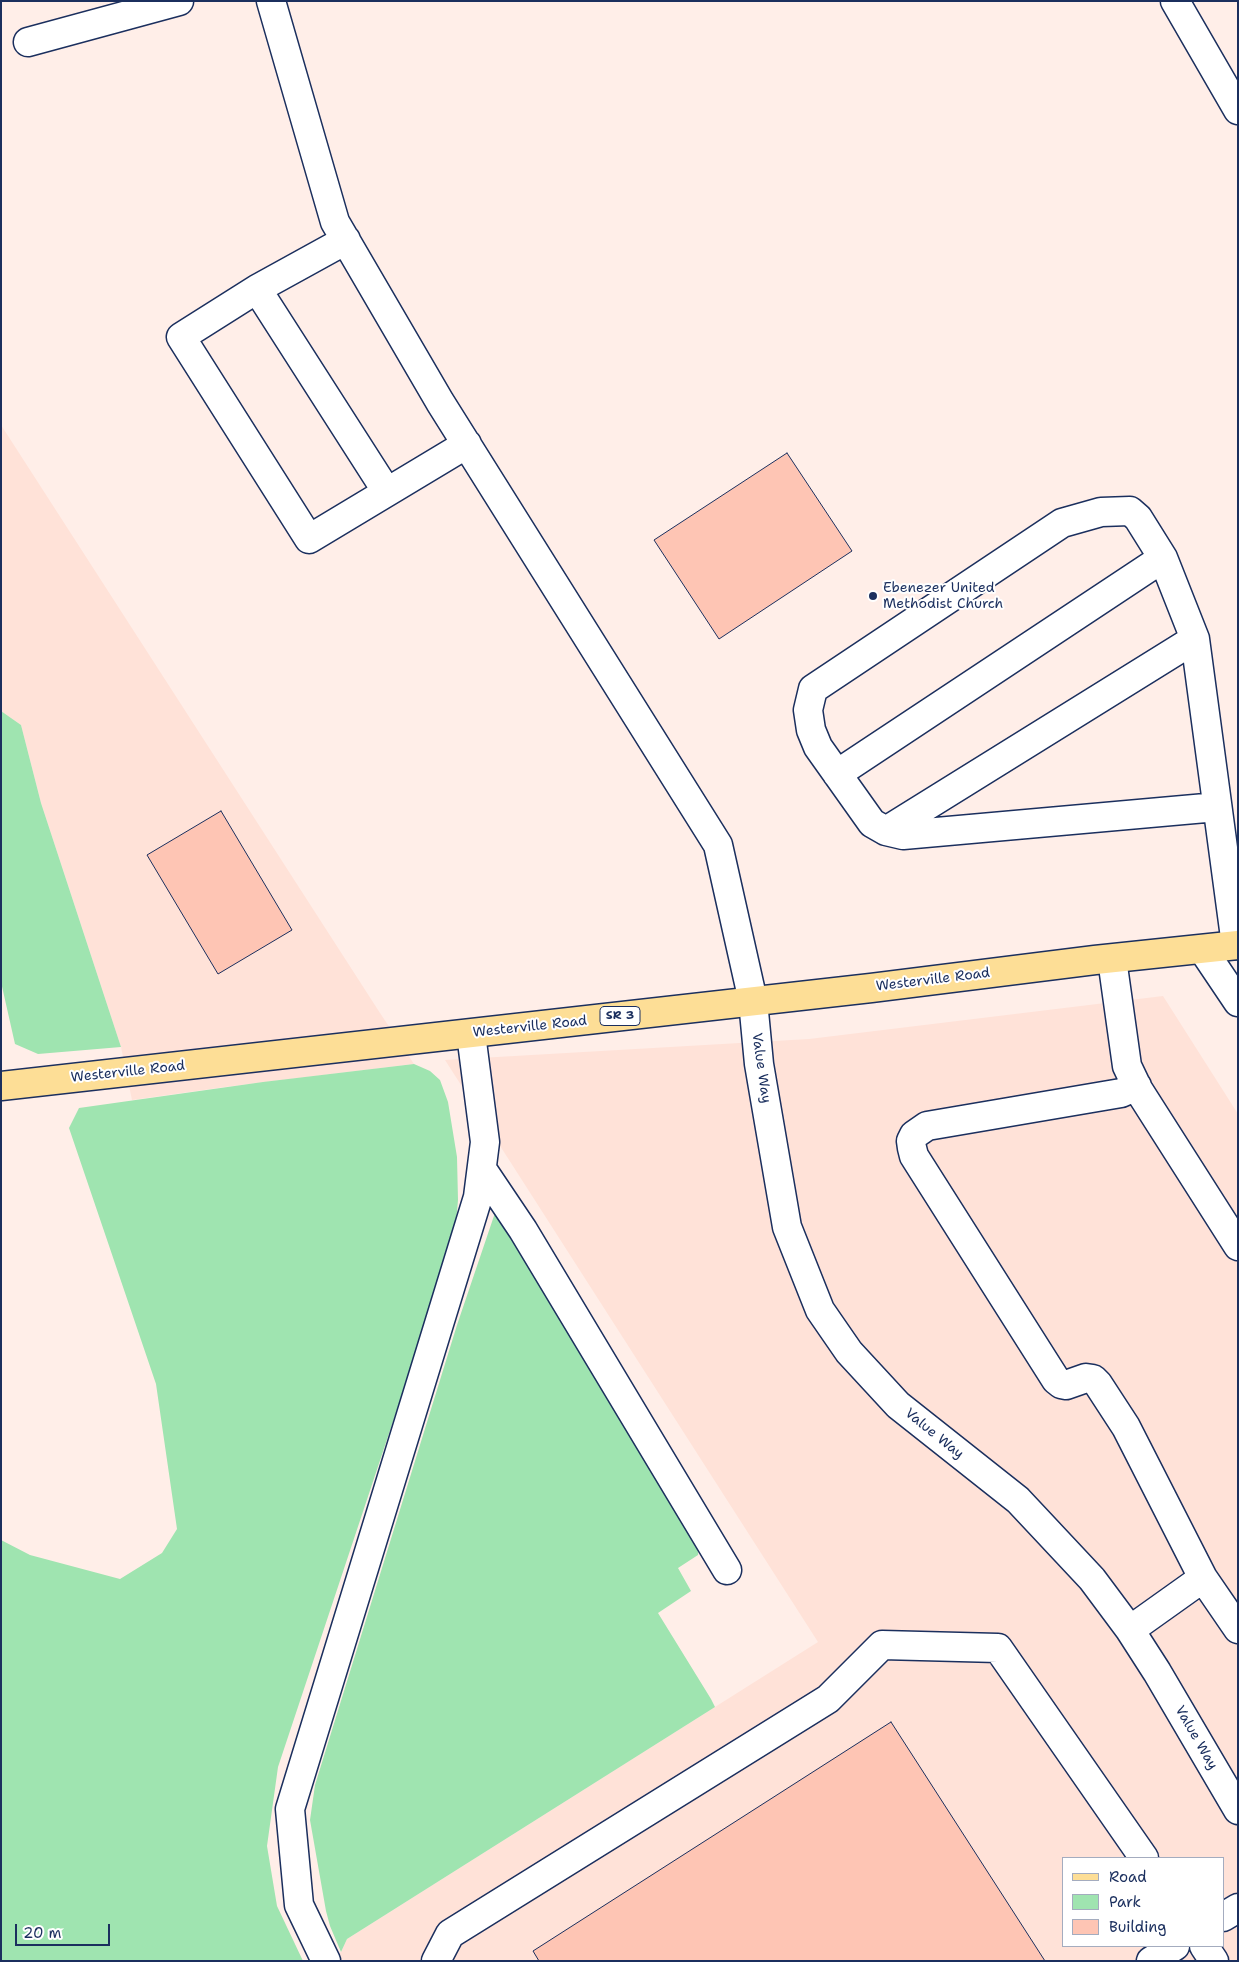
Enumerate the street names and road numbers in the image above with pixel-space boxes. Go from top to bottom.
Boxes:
street label: Westerville Road [875,965,991,995]
road number: SR 3 [600,1006,640,1026]
street label: Westerville Road [472,1013,588,1041]
street label: Value Way [748,1032,774,1104]
street label: Westerville Road [70,1058,186,1086]
street label: Value Way [901,1405,967,1463]
street label: Value Way [1171,1703,1221,1773]

